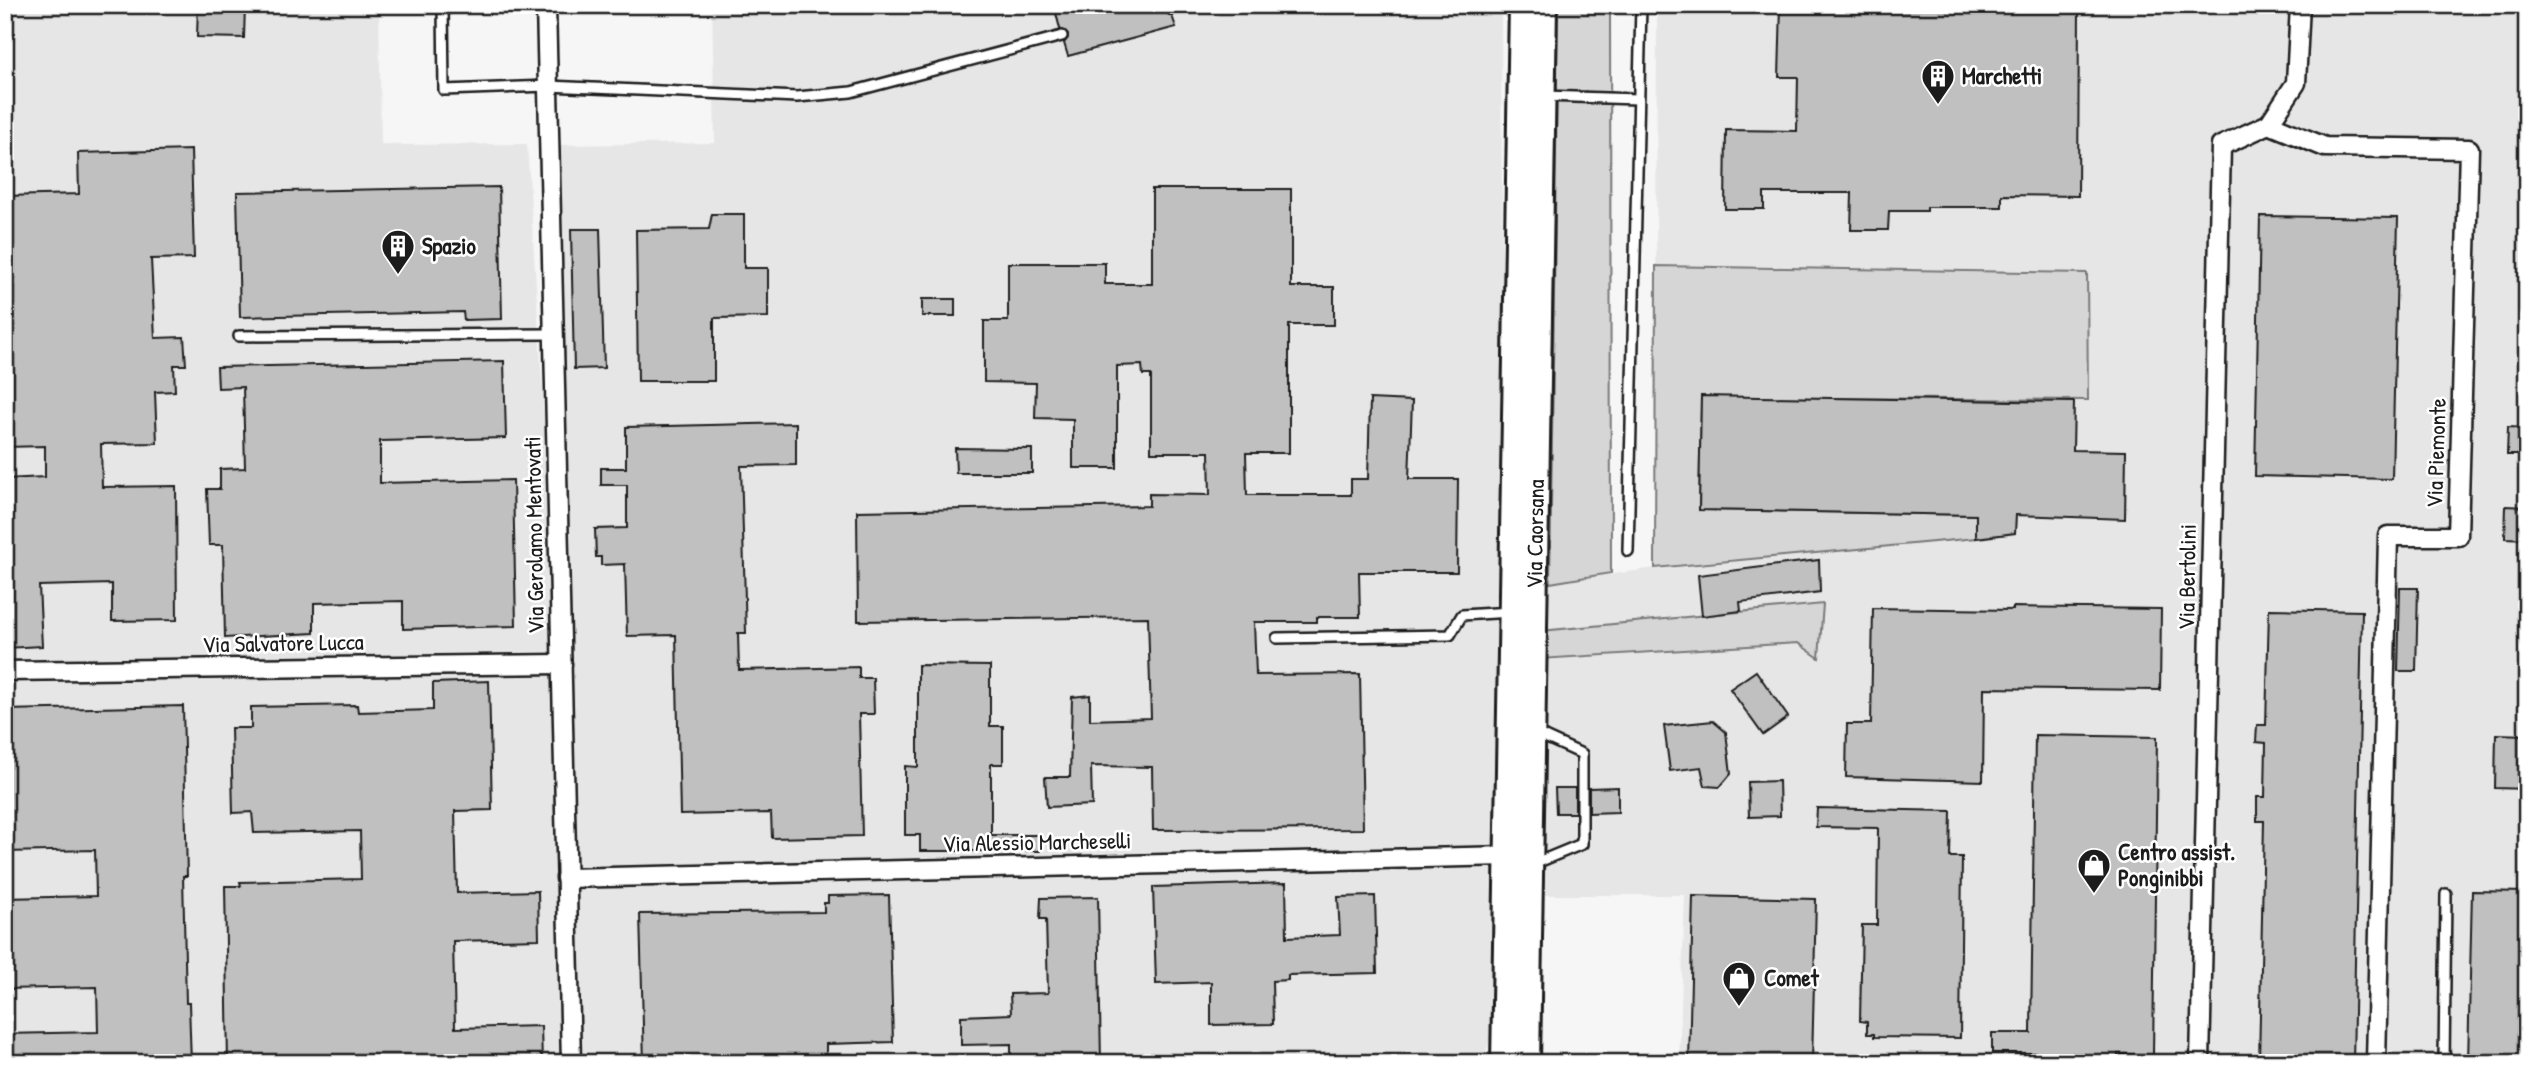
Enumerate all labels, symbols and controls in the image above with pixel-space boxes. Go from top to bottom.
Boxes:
building icon: Marchetti [1919,57,1957,106]
place label: Marchetti [1962,60,2042,91]
building icon: Spazio [379,227,417,276]
place label: Spazio [422,230,476,262]
street label: Via Piemonte [2418,397,2453,509]
street label: Via Gerolamo Mentovati [516,436,551,634]
street label: Via Caorsana [1518,479,1551,589]
street label: Via Bertolini [2170,524,2203,630]
street label: Via Salvatore Lucca [202,626,364,659]
street label: Via Alessio Marcheselli [942,824,1132,859]
place label: Centro assist. Ponginibbi [2118,836,2235,894]
shop icon: Centro assist. Ponginibbi [2075,846,2113,895]
shop icon: Comet [1720,959,1758,1008]
place label: Comet [1764,962,1820,993]

